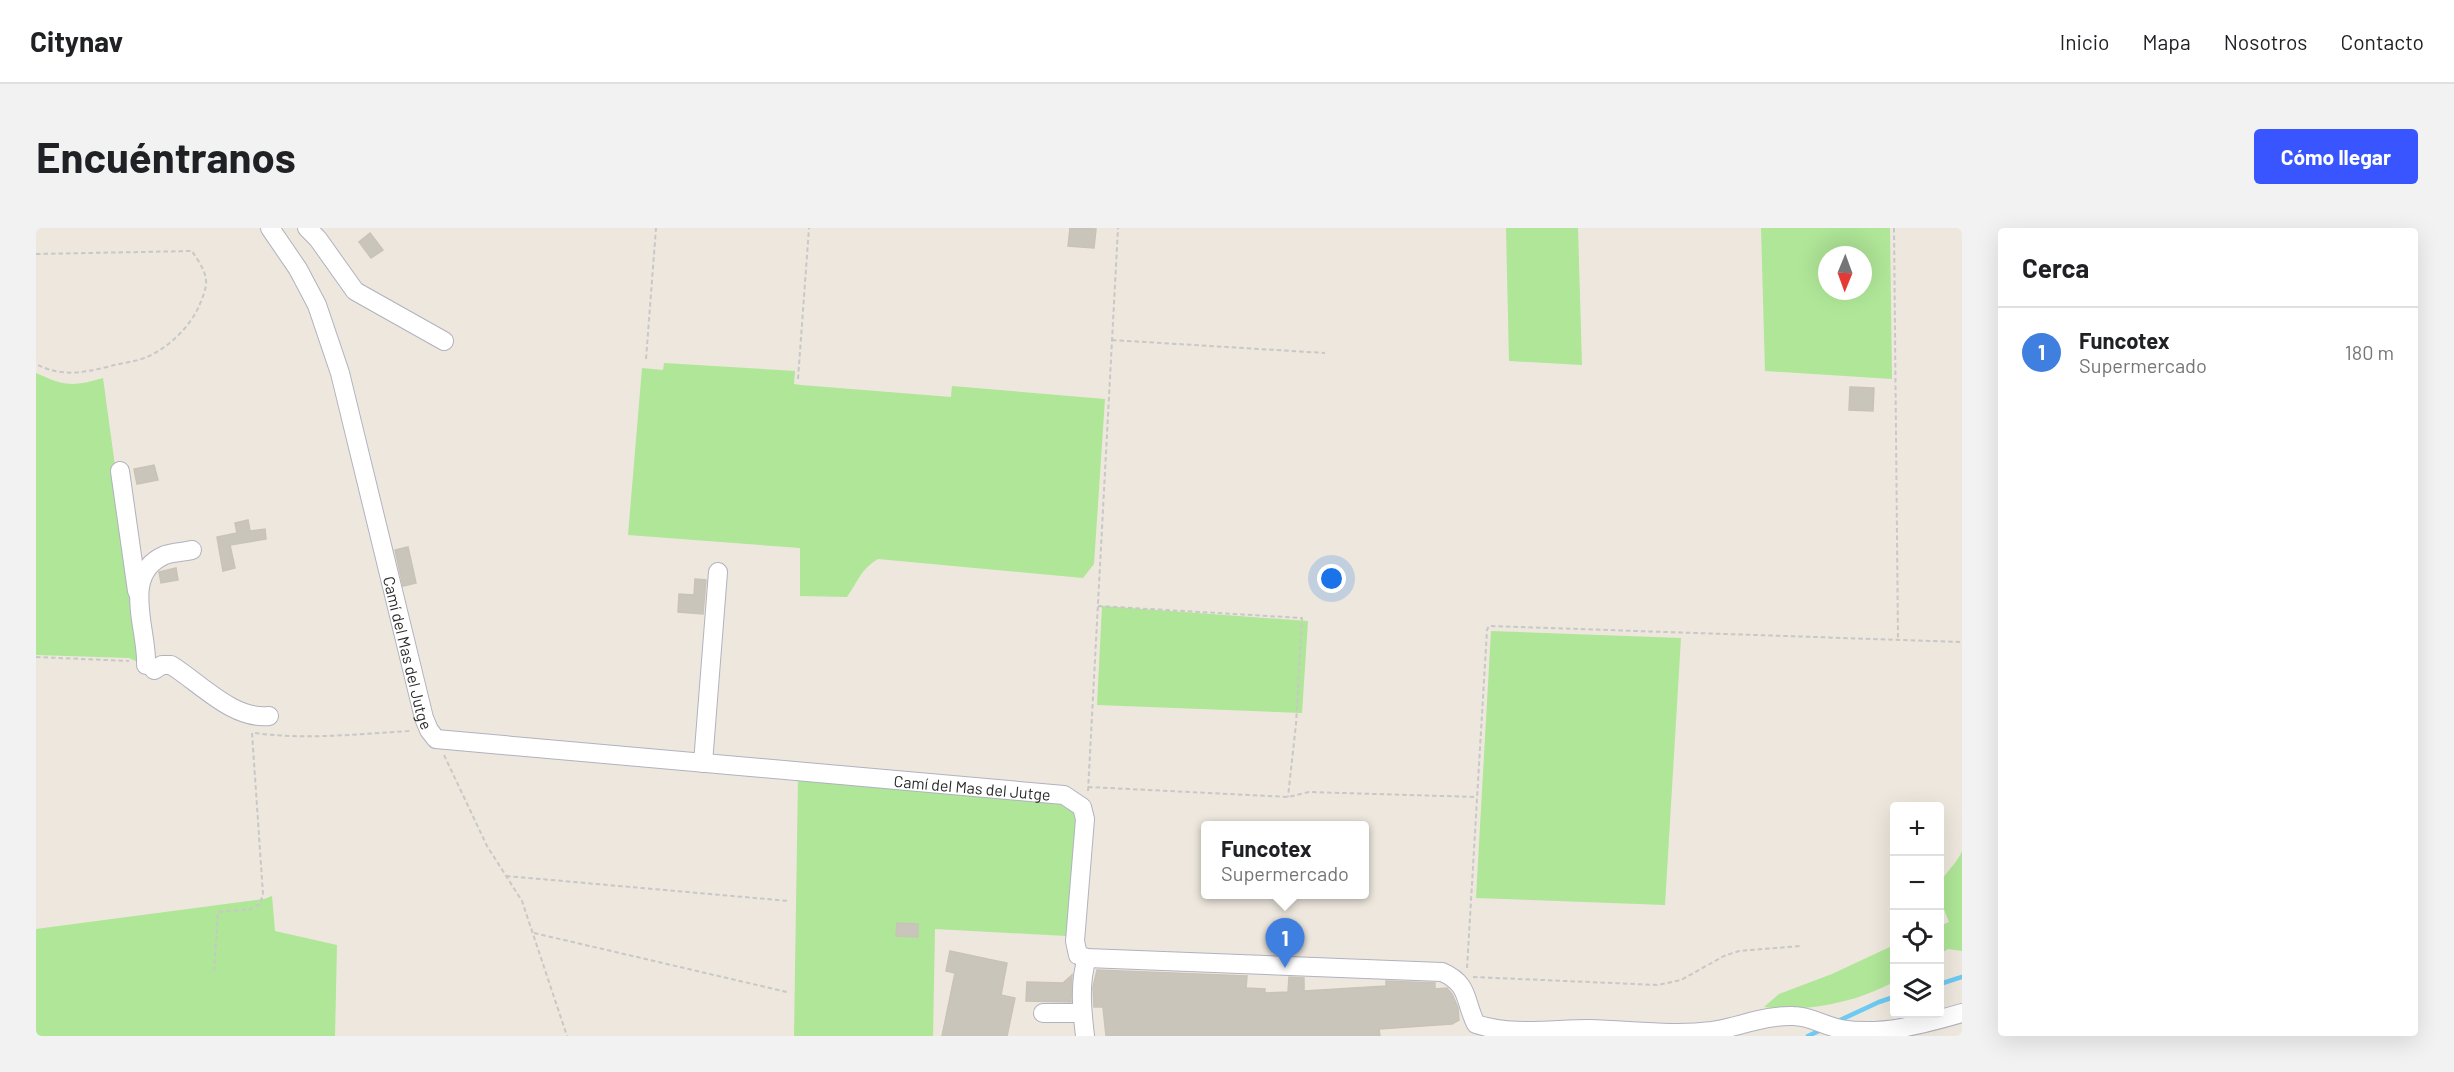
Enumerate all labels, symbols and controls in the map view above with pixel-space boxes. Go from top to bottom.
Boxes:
text: Citynav [30,24,123,58]
text: Inicio [2060,29,2110,54]
text: Mapa [2143,29,2191,54]
text: Nosotros [2224,29,2307,54]
text: Contacto [2340,29,2424,54]
button: Cómo llegar [2254,129,2418,184]
text: Encuéntranos [36,131,296,181]
north arrow [1818,246,1872,300]
text: Cerca [2022,252,2089,283]
text: Funcotex [2079,327,2170,353]
text: 1 [2038,340,2045,364]
text: 180 m [2345,340,2394,364]
text: Supermercado [2079,353,2207,377]
your location [1317,564,1346,593]
street label: Camí del Mas del Jutge [380,574,437,732]
street label: Camí del Mas del Jutge [893,770,1051,803]
map controls [1890,802,1944,1018]
button: + [1890,802,1944,856]
popup [1201,821,1369,899]
text: Funcotex [1221,835,1312,861]
button: − [1890,856,1944,910]
text: Supermercado [1221,861,1349,885]
button: locate [1890,910,1944,964]
pin: 1 [1266,918,1304,968]
button: layers [1890,964,1944,1018]

